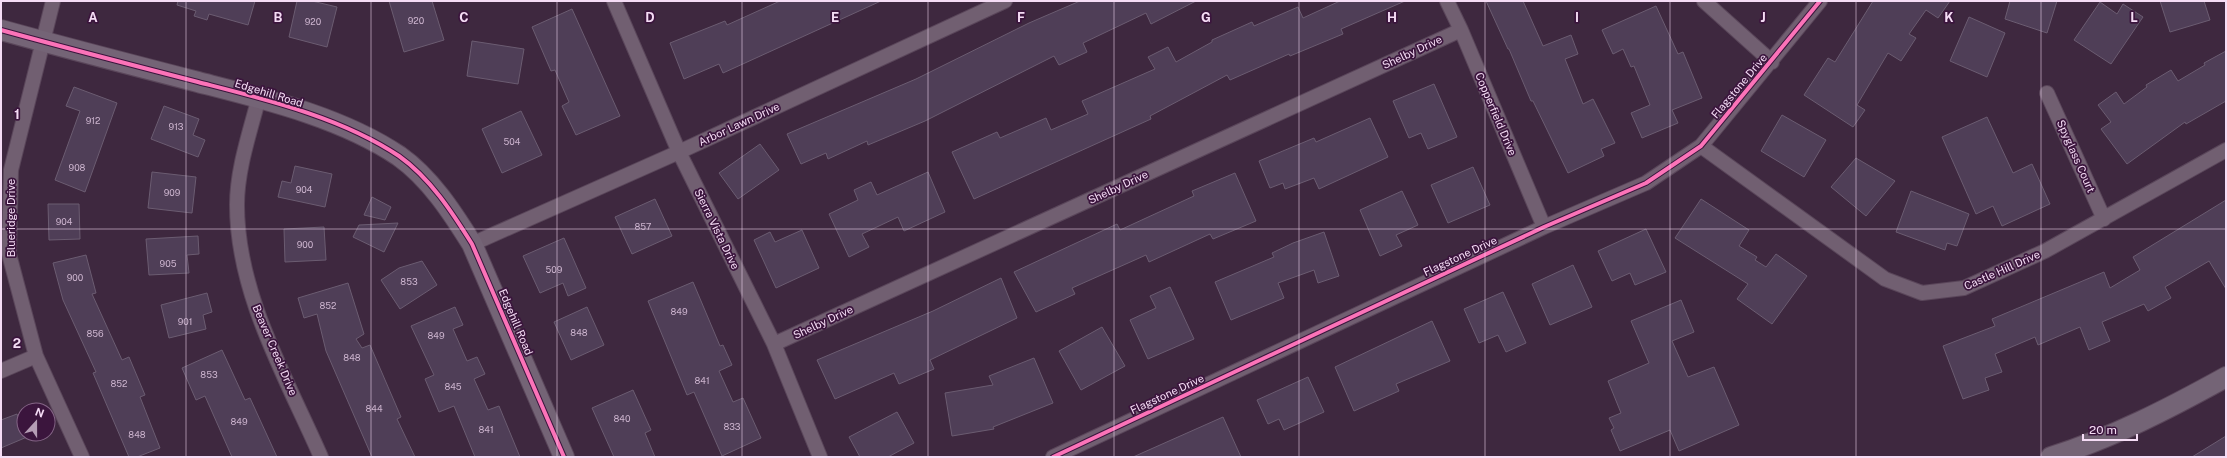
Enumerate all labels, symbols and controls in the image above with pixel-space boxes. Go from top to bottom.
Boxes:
text: A [88,10,98,25]
text: B [274,10,283,25]
text: C [459,10,469,25]
text: D [645,10,655,25]
text: E [831,10,839,25]
text: F [1017,10,1025,25]
text: G [1201,10,1211,25]
text: H [1387,10,1397,25]
text: I [1575,10,1579,25]
text: J [1760,10,1766,25]
text: K [1944,10,1954,25]
text: L [2130,10,2138,25]
house number: 920 [408,15,425,26]
house number: 920 [305,16,322,27]
street label: Shelby Drive [1380,33,1444,71]
street label: Flagstone Drive [1709,52,1769,120]
street label: Copperfield Drive [1473,71,1519,157]
street label: Edgehill Road [234,77,304,109]
street label: Arbor Lawn Drive [697,100,781,148]
text: 1 [14,107,20,122]
house number: 912 [86,115,100,126]
street label: Spyglass Court [2055,118,2097,194]
house number: 913 [169,121,184,132]
house number: 504 [504,136,521,147]
house number: 908 [69,162,86,173]
street label: Shelby Drive [1086,168,1150,206]
street label: Blueridge Drive [5,179,17,257]
house number: 904 [296,184,313,195]
house number: 909 [164,187,181,198]
street label: Sierra Vista Drive [692,187,742,271]
house number: 904 [56,216,73,227]
house number: 857 [635,221,652,232]
street label: Flagstone Drive [1421,234,1499,278]
house number: 900 [297,239,314,250]
street label: Castle Hill Drive [1962,248,2042,292]
house number: 905 [160,258,177,269]
house number: 509 [546,264,563,275]
house number: 900 [67,272,84,283]
house number: 853 [400,276,418,287]
street label: Edgehill Road [497,287,535,357]
house number: 852 [320,300,336,311]
street label: Beaver Creek Drive [250,303,300,397]
street label: Shelby Drive [791,303,855,341]
house number: 849 [670,306,688,317]
house number: 901 [178,316,192,327]
house number: 848 [570,327,588,338]
house number: 856 [86,328,104,339]
house number: 849 [427,330,445,341]
text: 2 [13,336,21,351]
house number: 848 [343,352,361,363]
house number: 853 [200,369,218,380]
street label: Flagstone Drive [1128,372,1206,416]
house number: 841 [694,375,710,386]
house number: 852 [111,378,127,389]
house number: 845 [444,381,462,392]
north arrow [16,402,56,442]
house number: 844 [365,403,383,414]
text: N [33,406,46,420]
house number: 840 [614,413,631,424]
house number: 849 [230,416,248,427]
scale bar [2083,416,2137,442]
house number: 833 [723,421,741,432]
text: 20 m [2089,423,2117,437]
house number: 841 [478,424,494,435]
house number: 848 [128,429,146,440]

